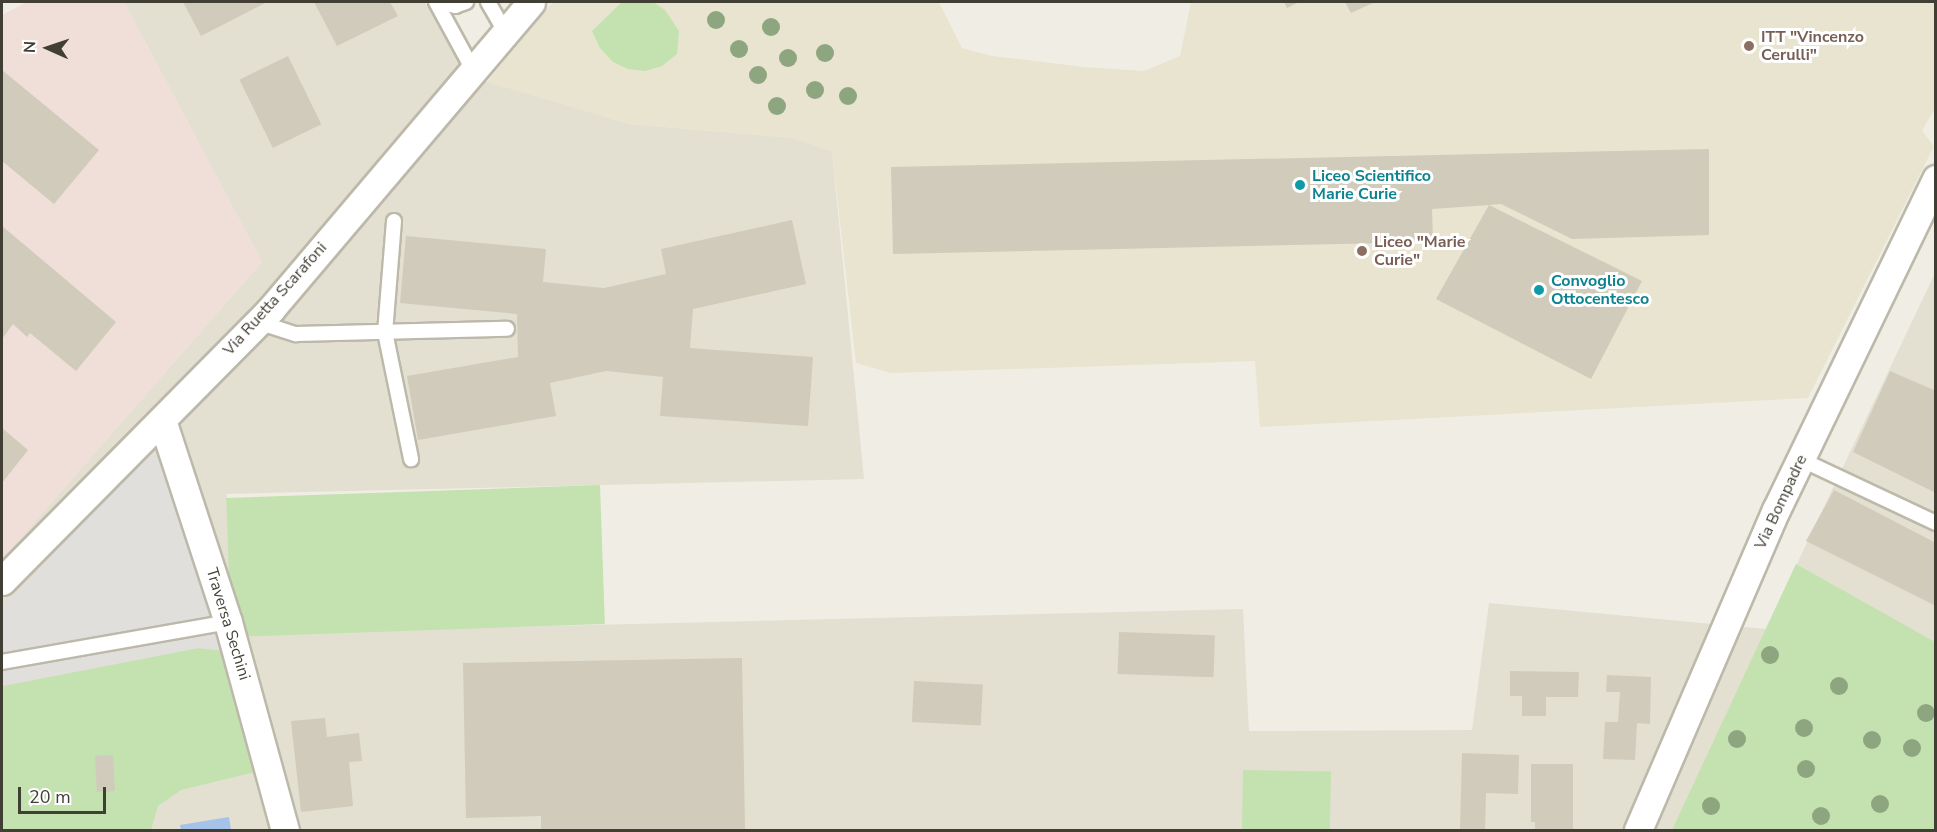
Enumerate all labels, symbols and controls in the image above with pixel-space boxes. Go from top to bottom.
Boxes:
north arrow [18,18,78,78]
place label: ITT "Vincenzo Cerulli" [1761,27,1864,65]
marker: ITT "Vincenzo Cerulli" [1742,39,1756,53]
text: N [19,41,41,54]
place label: Liceo Scientifico Marie Curie [1312,166,1431,204]
marker: Liceo Scientifico Marie Curie [1293,178,1307,192]
place label: Liceo "Marie Curie" [1374,232,1465,270]
street label: Via Ruetta Scarafoni [219,238,331,360]
marker: Liceo "Marie Curie" [1355,244,1369,258]
place label: Convoglio Ottocentesco [1551,271,1649,309]
marker: Convoglio Ottocentesco [1532,283,1546,297]
street label: Via Bompadre [1751,452,1811,552]
street label: Traversa Sechini [202,566,254,682]
scale bar [21,775,110,813]
text: 20 m [29,785,71,809]

